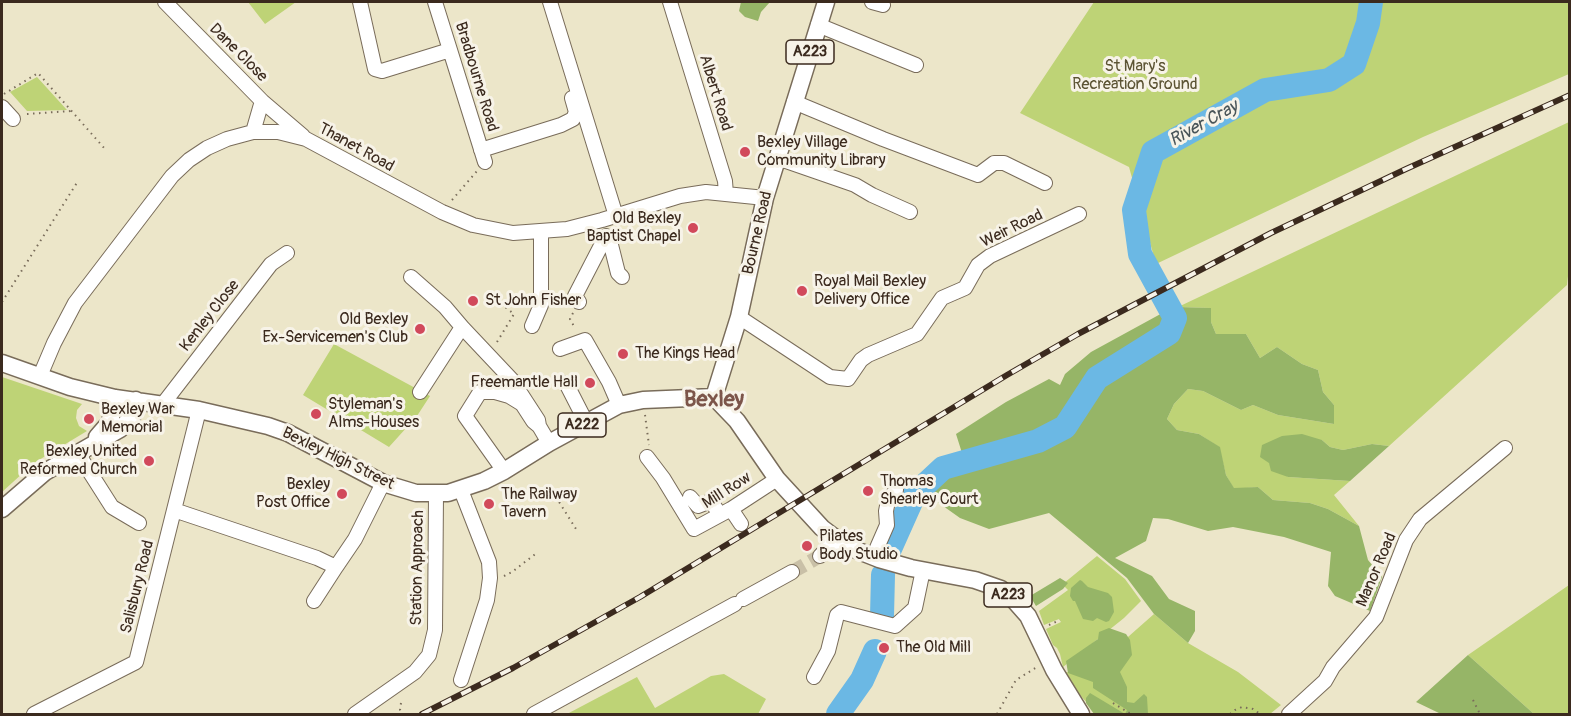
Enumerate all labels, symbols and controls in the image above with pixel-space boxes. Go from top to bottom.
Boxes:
street label: Dane Close [205,20,271,86]
street label: Bradbourne Road [450,20,502,134]
road number: A223 [786,40,834,64]
street label: Albert Road [694,53,736,133]
park label: St Mary's Recreation Ground [1072,57,1198,95]
water label: River Cray [1166,96,1242,152]
street label: Thanet Road [315,119,397,177]
place label: Bexley Village Community Library [757,133,886,171]
marker: Bexley Village Community Library [738,145,752,159]
street label: Bourne Road [739,189,777,277]
street label: Weir Road [978,206,1046,252]
place label: Old Bexley Baptist Chapel [587,209,681,247]
marker: Old Bexley Baptist Chapel [686,221,700,235]
place label: Royal Mail Bexley Delivery Office [814,272,926,310]
street label: Kenley Close [176,276,244,356]
marker: Royal Mail Bexley Delivery Office [795,284,809,298]
place label: St John Fisher [485,291,581,311]
marker: St John Fisher [466,294,480,308]
place label: Old Bexley Ex-Servicemen's Club [263,310,408,348]
marker: Old Bexley Ex-Servicemen's Club [413,322,427,336]
place label: The Kings Head [635,344,735,364]
marker: The Kings Head [616,347,630,361]
place label: Freemantle Hall [470,373,578,393]
marker: Freemantle Hall [583,376,597,390]
district label: Bexley [684,387,744,413]
place label: Styleman's Alms-Houses [328,395,419,433]
place label: Bexley War Memorial [101,400,175,438]
marker: Styleman's Alms-Houses [309,407,323,421]
marker: Bexley War Memorial [82,412,96,426]
road number: A222 [558,413,606,437]
street label: Bexley High Street [279,424,397,494]
place label: Bexley United Reformed Church [20,442,137,480]
marker: Bexley United Reformed Church [142,454,156,468]
street label: Mill Row [699,469,755,513]
place label: Thomas Shearley Court [880,472,979,510]
place label: Bexley Post Office [256,475,330,513]
marker: Thomas Shearley Court [861,484,875,498]
place label: The Railway Tavern [501,485,577,523]
marker: Bexley Post Office [335,487,349,501]
marker: The Railway Tavern [482,497,496,511]
street label: Station Approach [407,510,429,626]
place label: Pilates Body Studio [819,527,898,565]
street label: Manor Road [1353,530,1401,610]
street label: Salisbury Road [117,538,159,636]
marker: Pilates Body Studio [800,539,814,553]
road number: A223 [984,583,1032,607]
place label: The Old Mill [896,638,971,658]
marker: The Old Mill [877,641,891,655]

